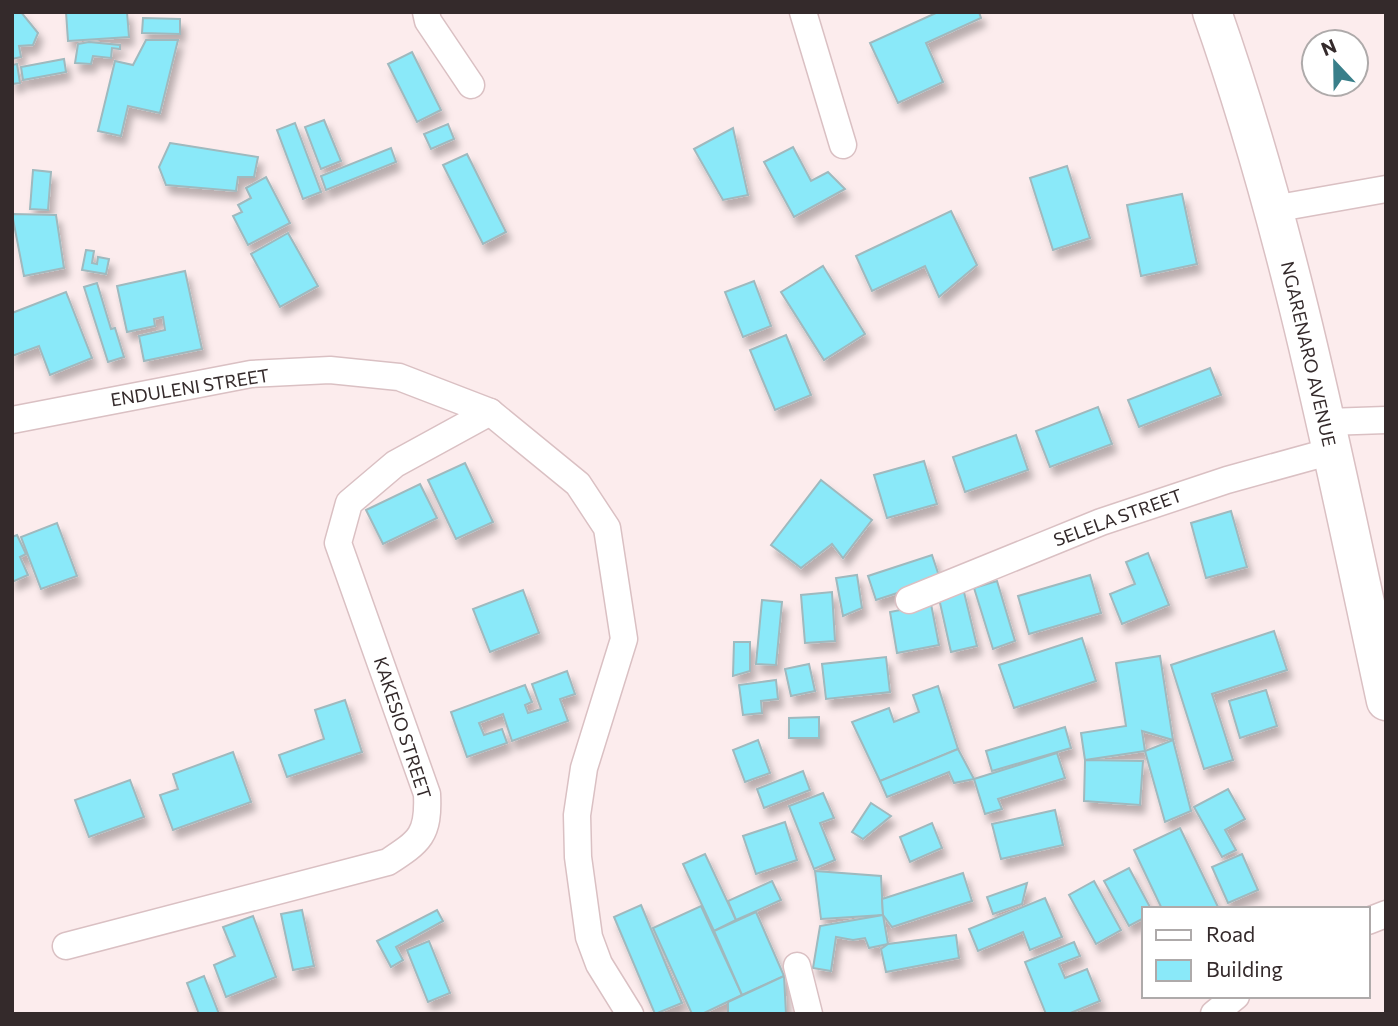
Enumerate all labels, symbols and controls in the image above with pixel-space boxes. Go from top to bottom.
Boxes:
north arrow [1300,28,1370,98]
text: N [1318,33,1339,60]
street label: NGARENARO AVENUE [1277,259,1341,449]
street label: ENDULENI STREET [109,364,271,410]
street label: SELELA STREET [1050,484,1185,551]
street label: KAKESIO STREET [370,654,436,801]
legend [1142,907,1370,998]
text: Road [1206,921,1255,946]
text: Building [1206,956,1283,981]

